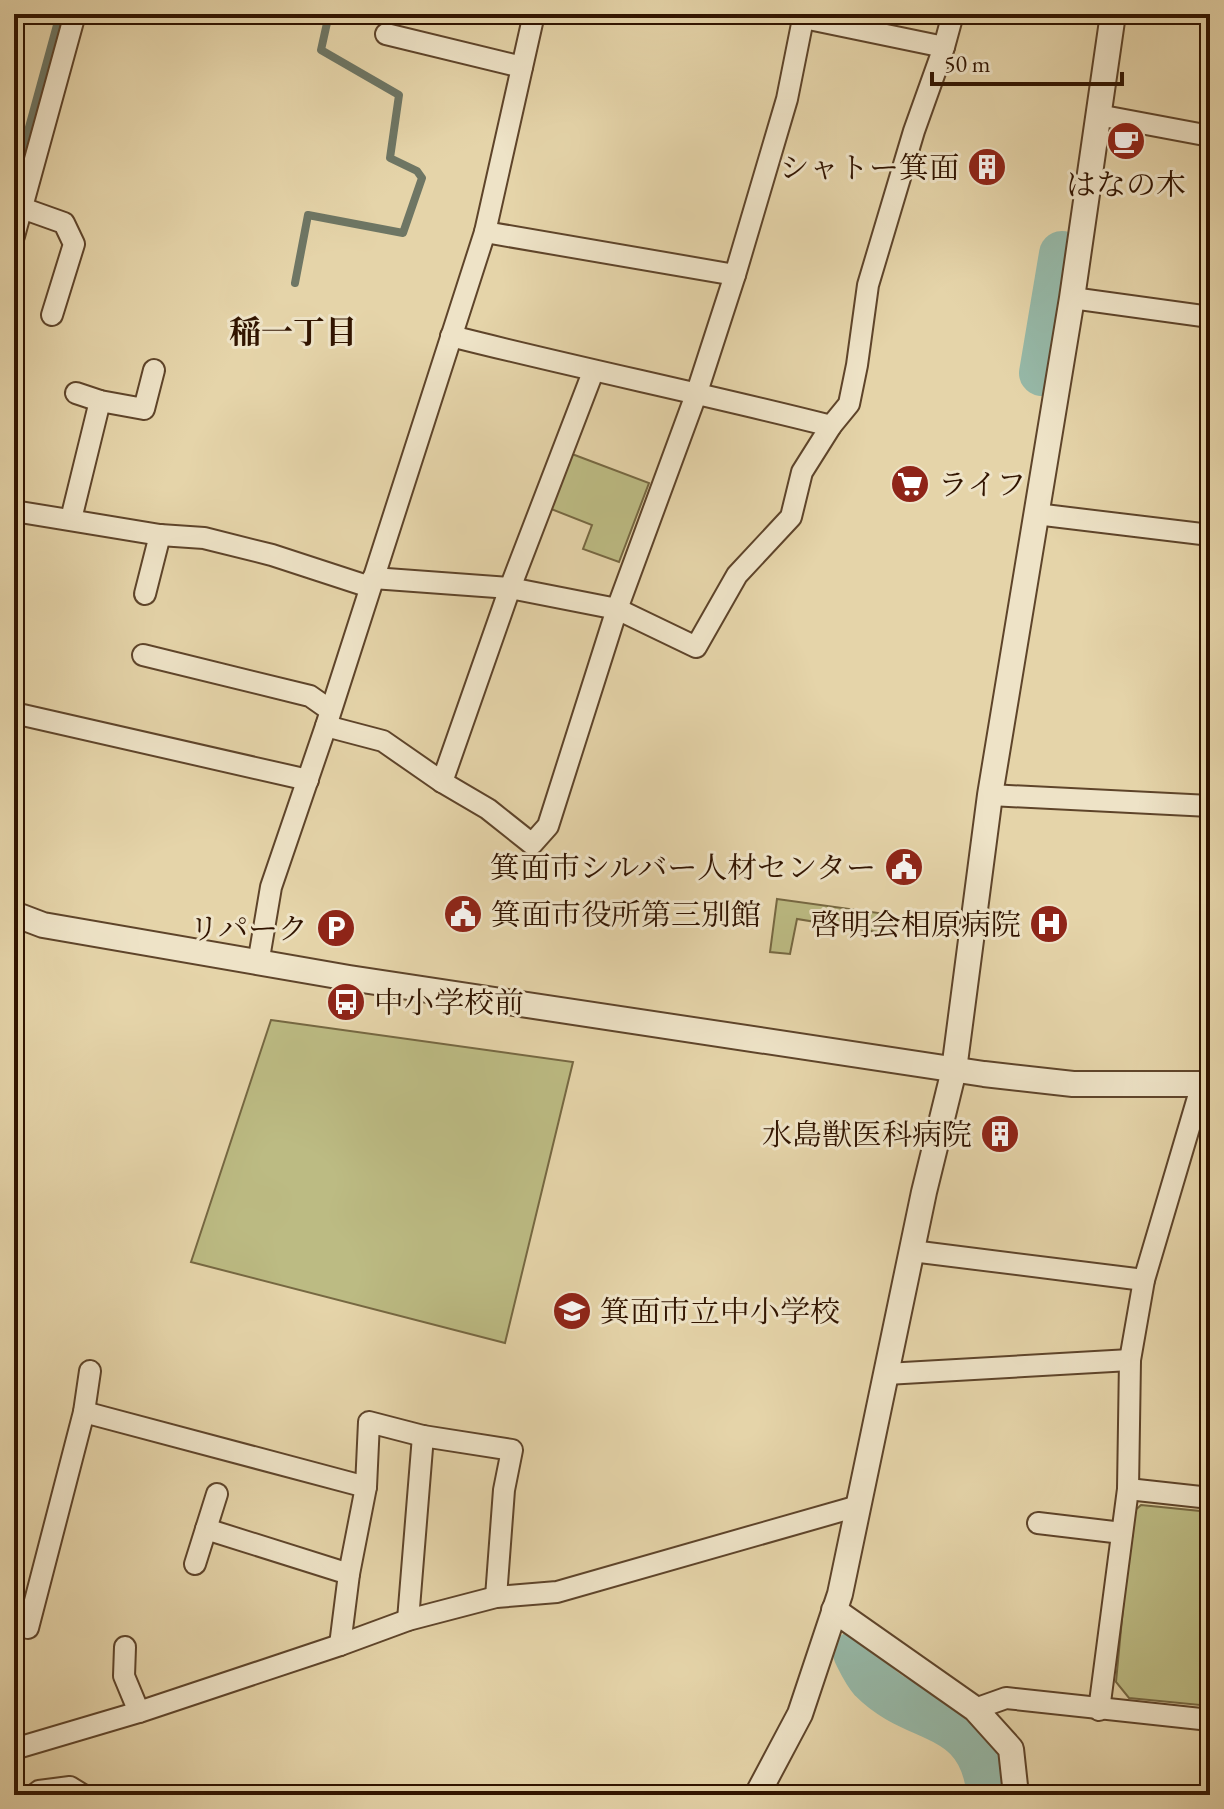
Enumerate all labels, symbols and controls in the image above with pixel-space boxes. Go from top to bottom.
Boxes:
scale bar [932,36,1122,86]
text: 50 m [944,48,991,79]
cafe icon: はなの木 [1105,120,1147,162]
building icon: シャトー箕面 [966,146,1008,188]
place label: シャトー箕面 [780,148,959,187]
place label: はなの木 [1066,165,1186,204]
district label: 稲一丁目 [229,311,357,353]
supermarket icon: ライフ [889,463,931,505]
place label: ライフ [938,465,1026,504]
public building icon: 箕面市シルバー人材センター [883,846,925,888]
place label: 箕面市シルバー人材センター [490,848,876,887]
public building icon: 箕面市役所第三別館 [442,893,484,935]
place label: 箕面市役所第三別館 [491,895,761,934]
hospital icon: 啓明会相原病院 [1028,903,1070,945]
place label: 啓明会相原病院 [811,905,1021,944]
parking icon: リパーク [315,907,357,949]
place label: リパーク [189,909,308,948]
bus stop icon: 中小学校前 [325,981,367,1023]
place label: 中小学校前 [374,983,524,1022]
building icon: 水島獣医科病院 [979,1113,1021,1155]
place label: 水島獣医科病院 [762,1115,972,1154]
school or university icon: 箕面市立中小学校 [551,1290,593,1332]
place label: 箕面市立中小学校 [600,1292,840,1331]

